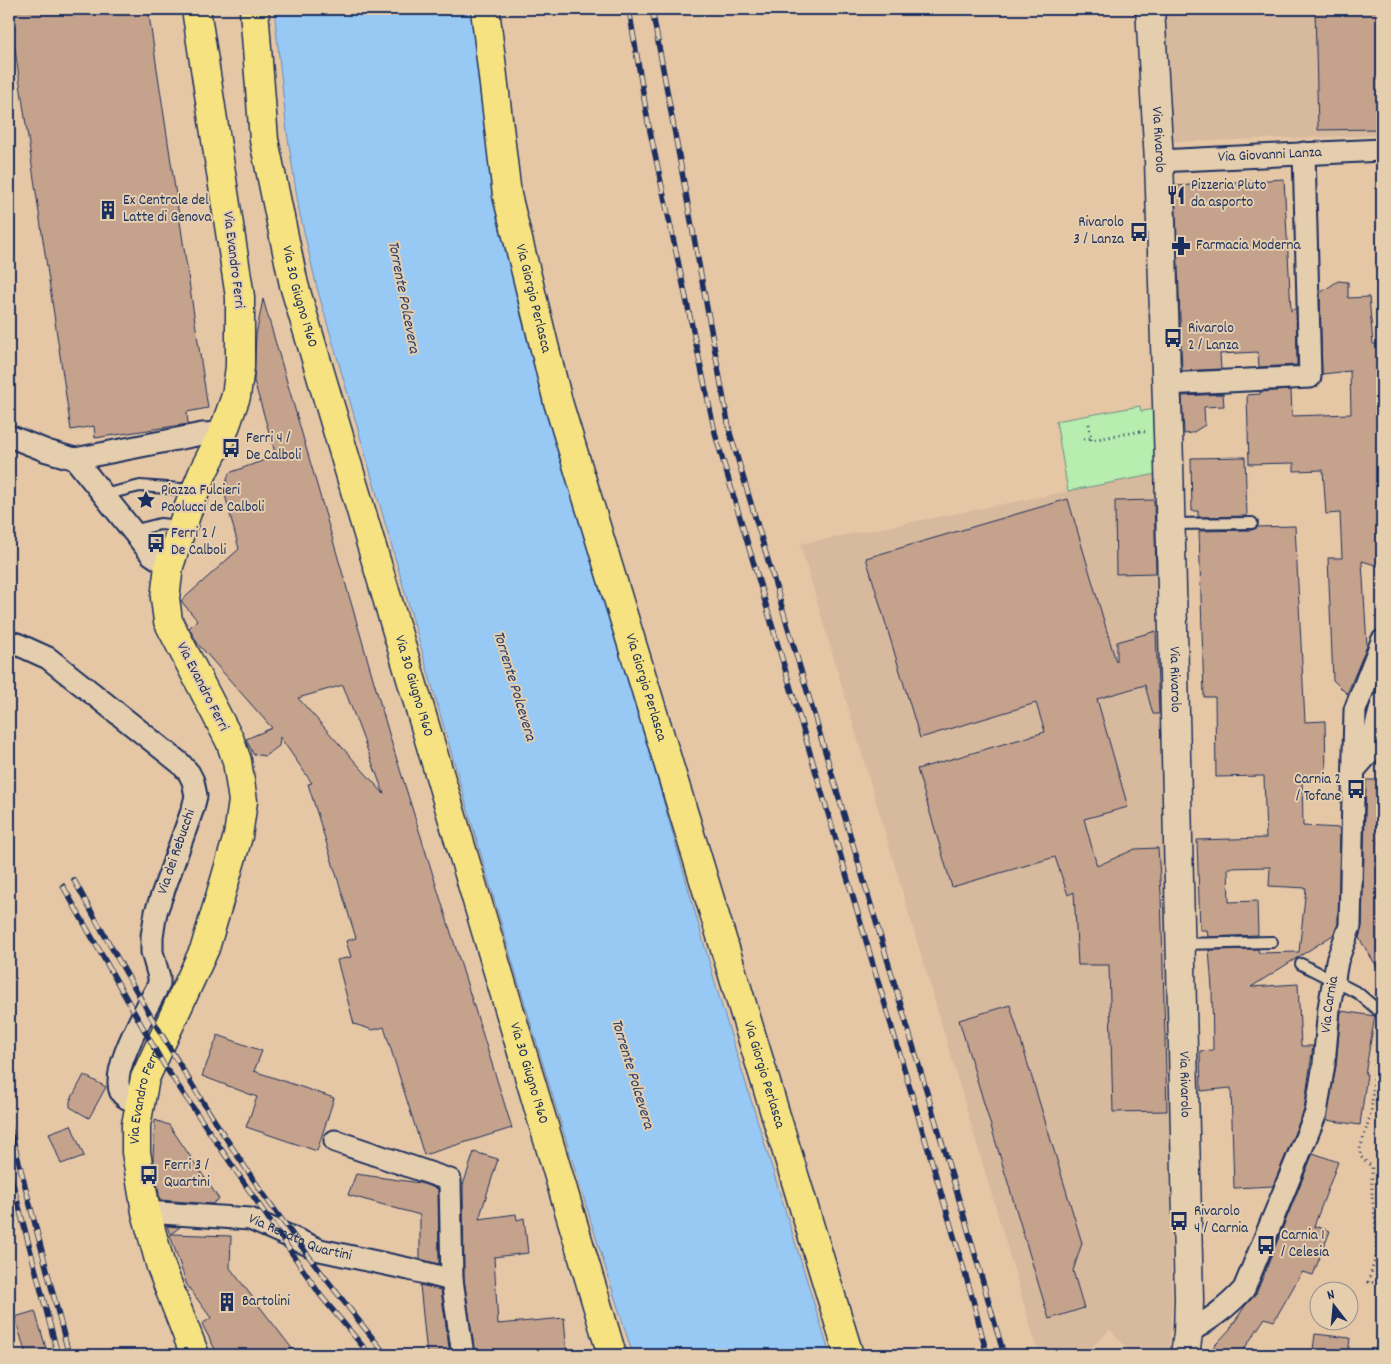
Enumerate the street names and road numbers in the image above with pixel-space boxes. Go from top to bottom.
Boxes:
street label: Via Rivarolo [1145,106,1170,174]
street label: Via Giovanni Lanza [1218,142,1323,169]
street label: Via Evandro Ferri [216,210,250,310]
street label: Via Giorgio Perlasca [509,242,557,356]
street label: Via 30 Giugno 1960 [275,244,323,350]
street label: Via Giorgio Perlasca [618,631,672,745]
street label: Via 30 Giugno 1960 [388,633,439,740]
street label: Via Evandro Ferri [170,639,234,736]
street label: Via Rivarolo [1162,646,1186,713]
street label: Via dei Rebucchi [152,806,202,898]
street label: Via Carnia [1316,974,1345,1034]
street label: Via Giorgio Perlasca [737,1018,791,1132]
street label: Via 30 Giugno 1960 [503,1020,554,1127]
street label: Via Evandro Ferri [125,1045,168,1144]
street label: Via Rivarolo [1172,1051,1196,1118]
street label: Via Renato Quartini [244,1208,354,1268]

